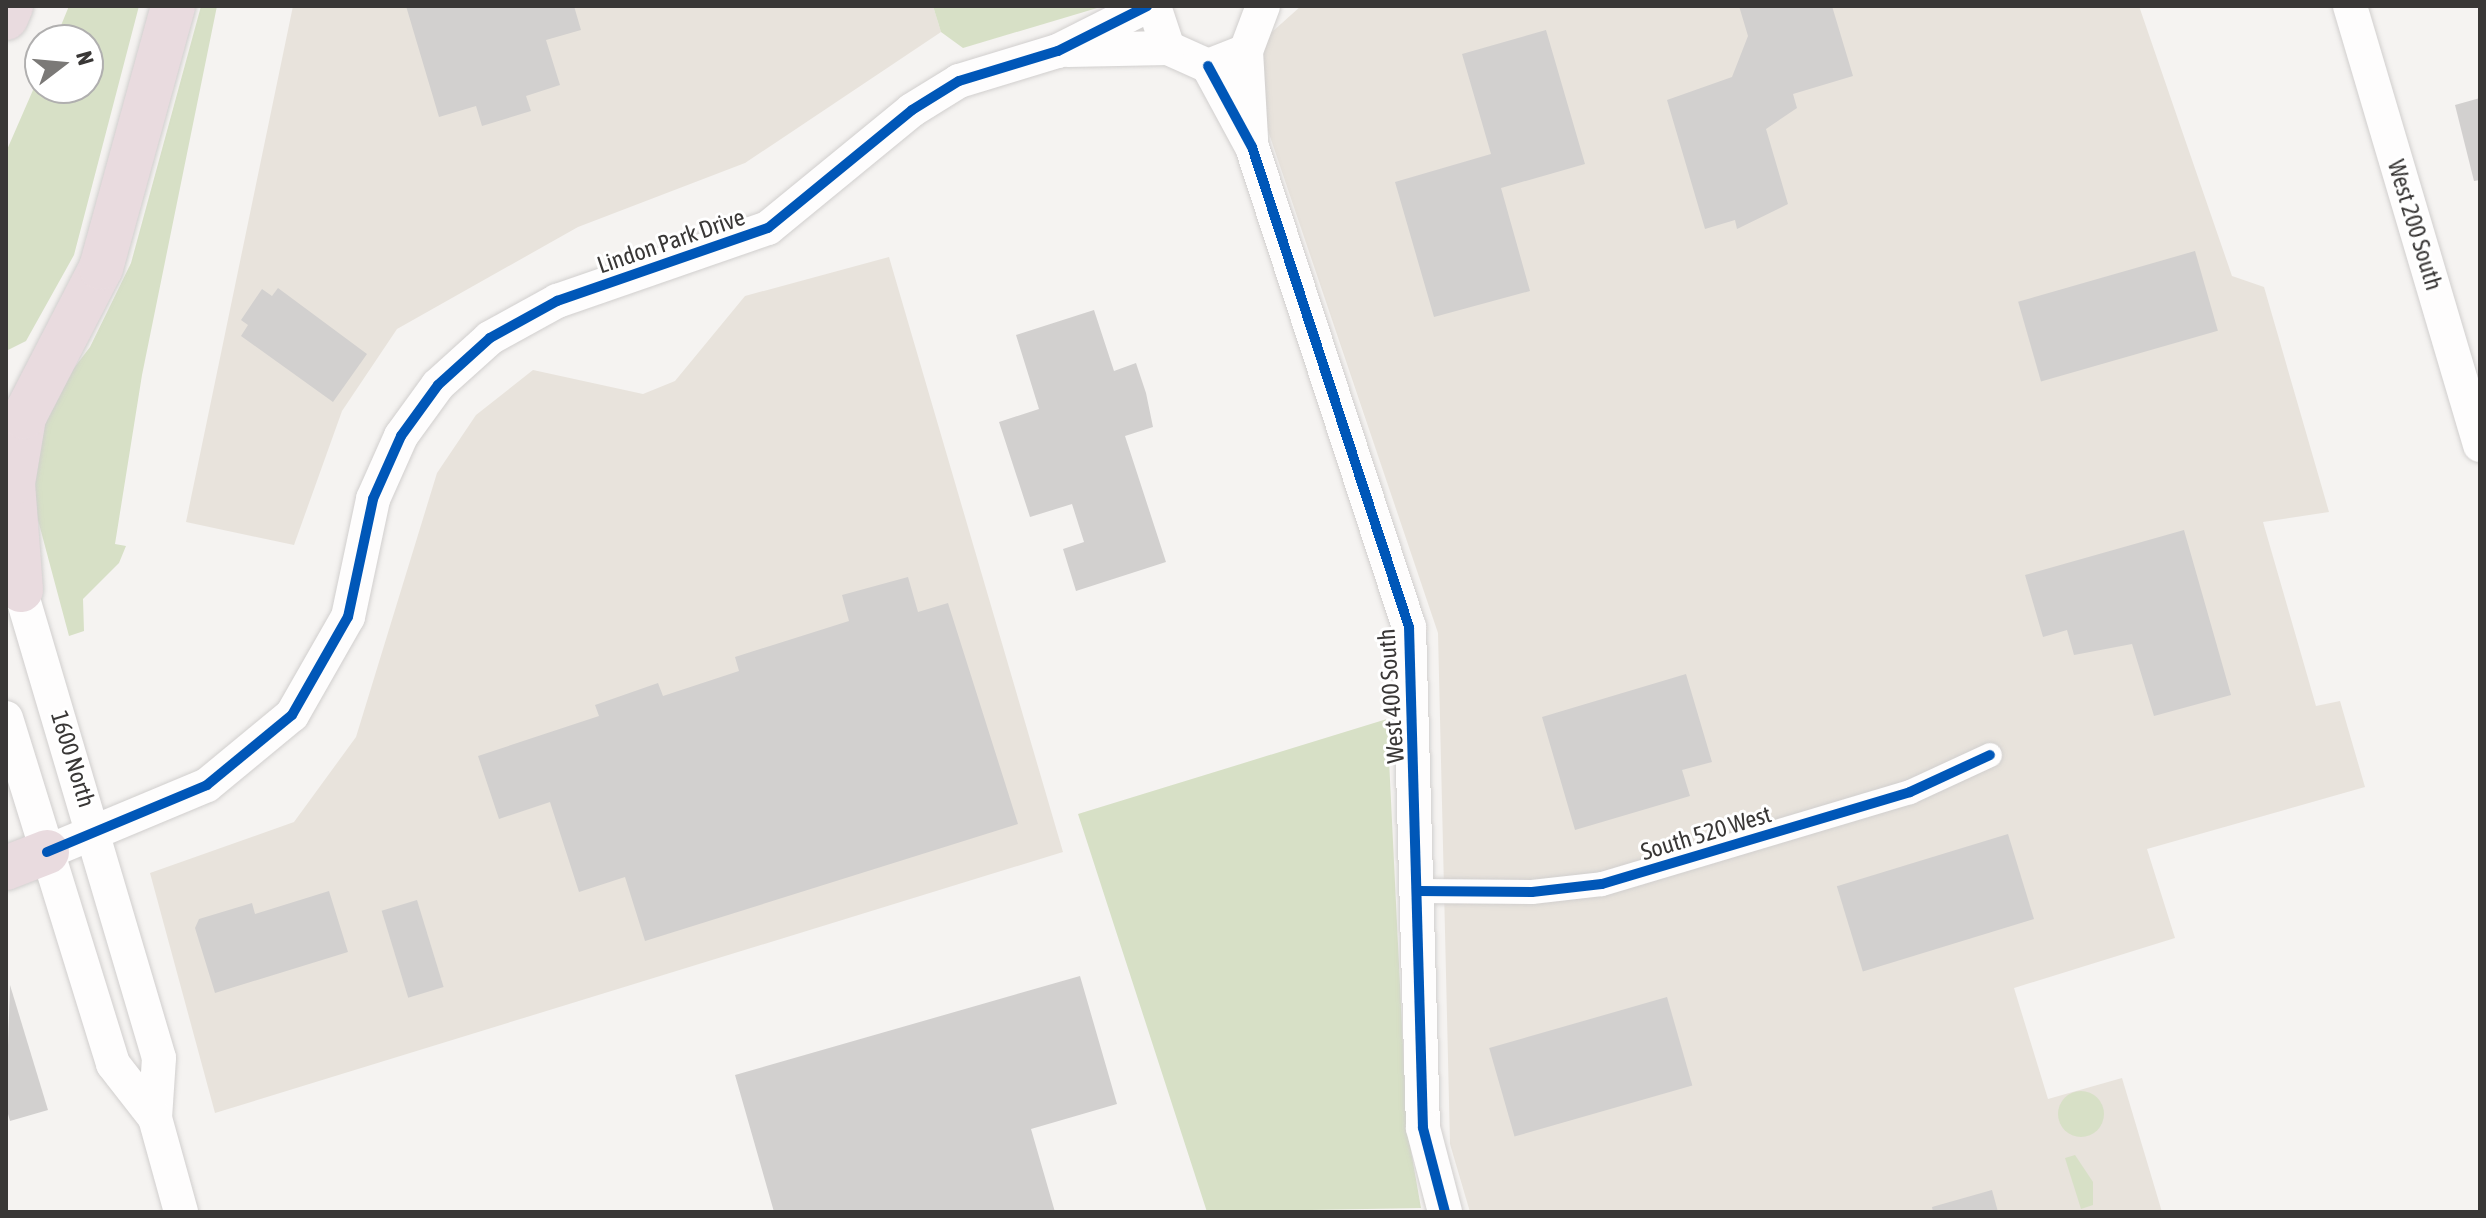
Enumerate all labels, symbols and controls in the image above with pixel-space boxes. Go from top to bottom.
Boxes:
north arrow [24,24,104,104]
text: N [71,48,99,68]
street label: West 200 South [2382,156,2448,294]
street label: Lindon Park Drive [594,202,748,280]
street label: West 400 South [1372,628,1410,764]
street label: 1600 North [45,707,101,811]
street label: South 520 West [1637,800,1775,866]

